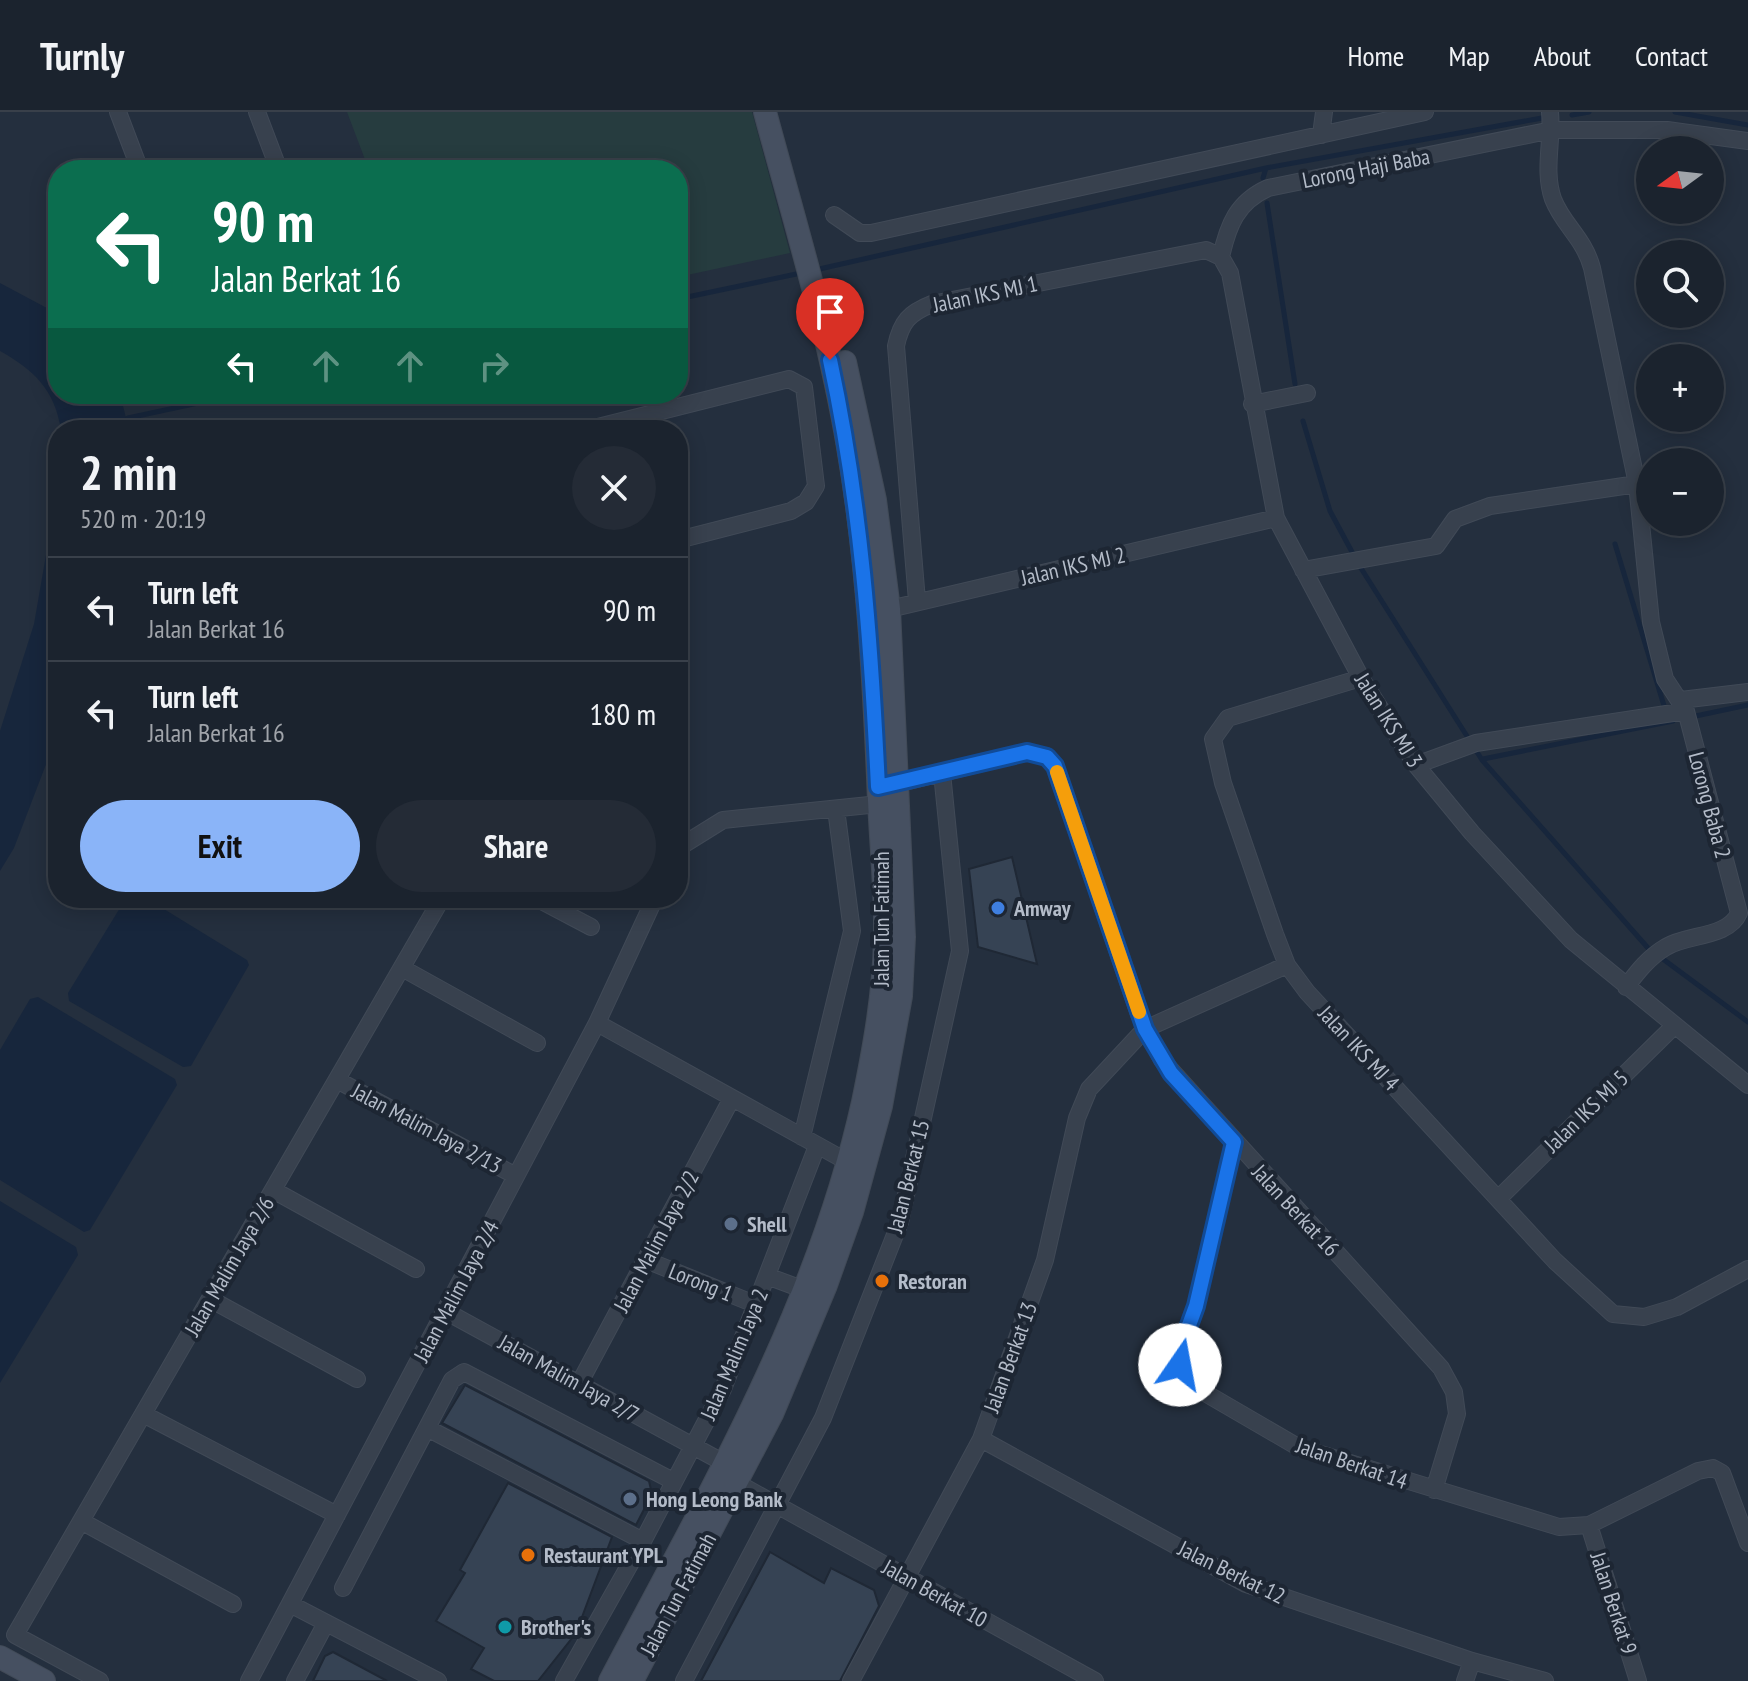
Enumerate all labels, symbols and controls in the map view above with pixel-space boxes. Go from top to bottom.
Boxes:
text: Turnly [40,31,124,80]
text: Home [1348,37,1404,74]
text: Map [1448,37,1490,74]
text: About [1534,37,1591,74]
text: Contact [1635,37,1708,74]
north arrow [1636,136,1724,224]
map controls [1636,136,1724,536]
street label: Lorong Haji Baba [1300,142,1432,194]
text: 90 m [212,185,314,257]
icon: left [80,192,184,296]
button: search [1636,240,1724,328]
text: Jalan Berkat 16 [212,255,401,302]
street label: Jalan IKS MJ 1 [929,269,1040,319]
pin [796,278,864,360]
icon: arrive [808,290,852,334]
icon: left [220,344,264,388]
icon: ahead [304,344,348,388]
icon: ahead [388,344,432,388]
icon: right [472,344,516,388]
button: + [1636,344,1724,432]
text: 2 min [80,441,177,503]
button: close [572,446,656,530]
button: − [1636,448,1724,536]
text: 520 m · 20:19 [80,502,206,535]
street label: Jalan IKS MJ 2 [1017,540,1128,592]
text: Turn left [148,573,238,612]
icon: left [80,587,124,631]
text: 90 m [603,590,656,629]
text: Jalan Berkat 16 [148,612,285,645]
street label: Jalan IKS MJ 3 [1348,667,1429,772]
text: Turn left [148,677,238,716]
icon: left [80,691,124,735]
text: 180 m [590,694,656,733]
text: Jalan Berkat 16 [148,716,285,749]
street label: Lorong Baba 2 [1682,749,1738,861]
button: Exit [80,800,360,892]
button: Share [376,800,656,892]
street label: Jalan Tun Fatimah [867,851,895,988]
place label: Amway [1013,894,1072,922]
marker: Amway [989,899,1007,917]
street label: Jalan IKS MJ 4 [1312,999,1406,1096]
street label: Jalan IKS MJ 5 [1537,1064,1634,1159]
street label: Jalan Malim Jaya 2/13 [346,1076,507,1179]
street label: Jalan Berkat 15 [880,1116,936,1236]
street label: Jalan Berkat 16 [1246,1157,1346,1262]
street label: Jalan Malim Jaya 2/2 [607,1165,705,1317]
street label: Jalan Malim Jaya 2/6 [177,1191,280,1341]
place label: Shell [747,1210,787,1238]
street label: Jalan Malim Jaya 2/4 [407,1215,505,1367]
marker: Shell [722,1215,740,1233]
street label: Lorong 1 [665,1256,737,1308]
place label: Restoran [898,1267,967,1295]
marker: Restoran [873,1272,891,1290]
street label: Jalan Malim Jaya 2 [693,1284,774,1425]
street label: Jalan Berkat 13 [977,1298,1043,1417]
position arrow [1138,1323,1222,1407]
street label: Jalan Malim Jaya 2/7 [493,1327,644,1428]
street label: Jalan Berkat 14 [1292,1431,1411,1495]
place label: Hong Leong Bank [646,1485,783,1513]
marker: Hong Leong Bank [621,1490,639,1508]
street label: Jalan Tun Fatimah [633,1528,722,1661]
street label: Jalan Berkat 12 [1173,1534,1290,1610]
place label: Restaurant YPL [544,1541,664,1569]
marker: Restaurant YPL [519,1546,537,1564]
street label: Jalan Berkat 9 [1584,1547,1644,1658]
street label: Jalan Berkat 10 [877,1552,992,1633]
place label: Brother's [521,1613,592,1641]
marker: Brother's [496,1618,514,1636]

